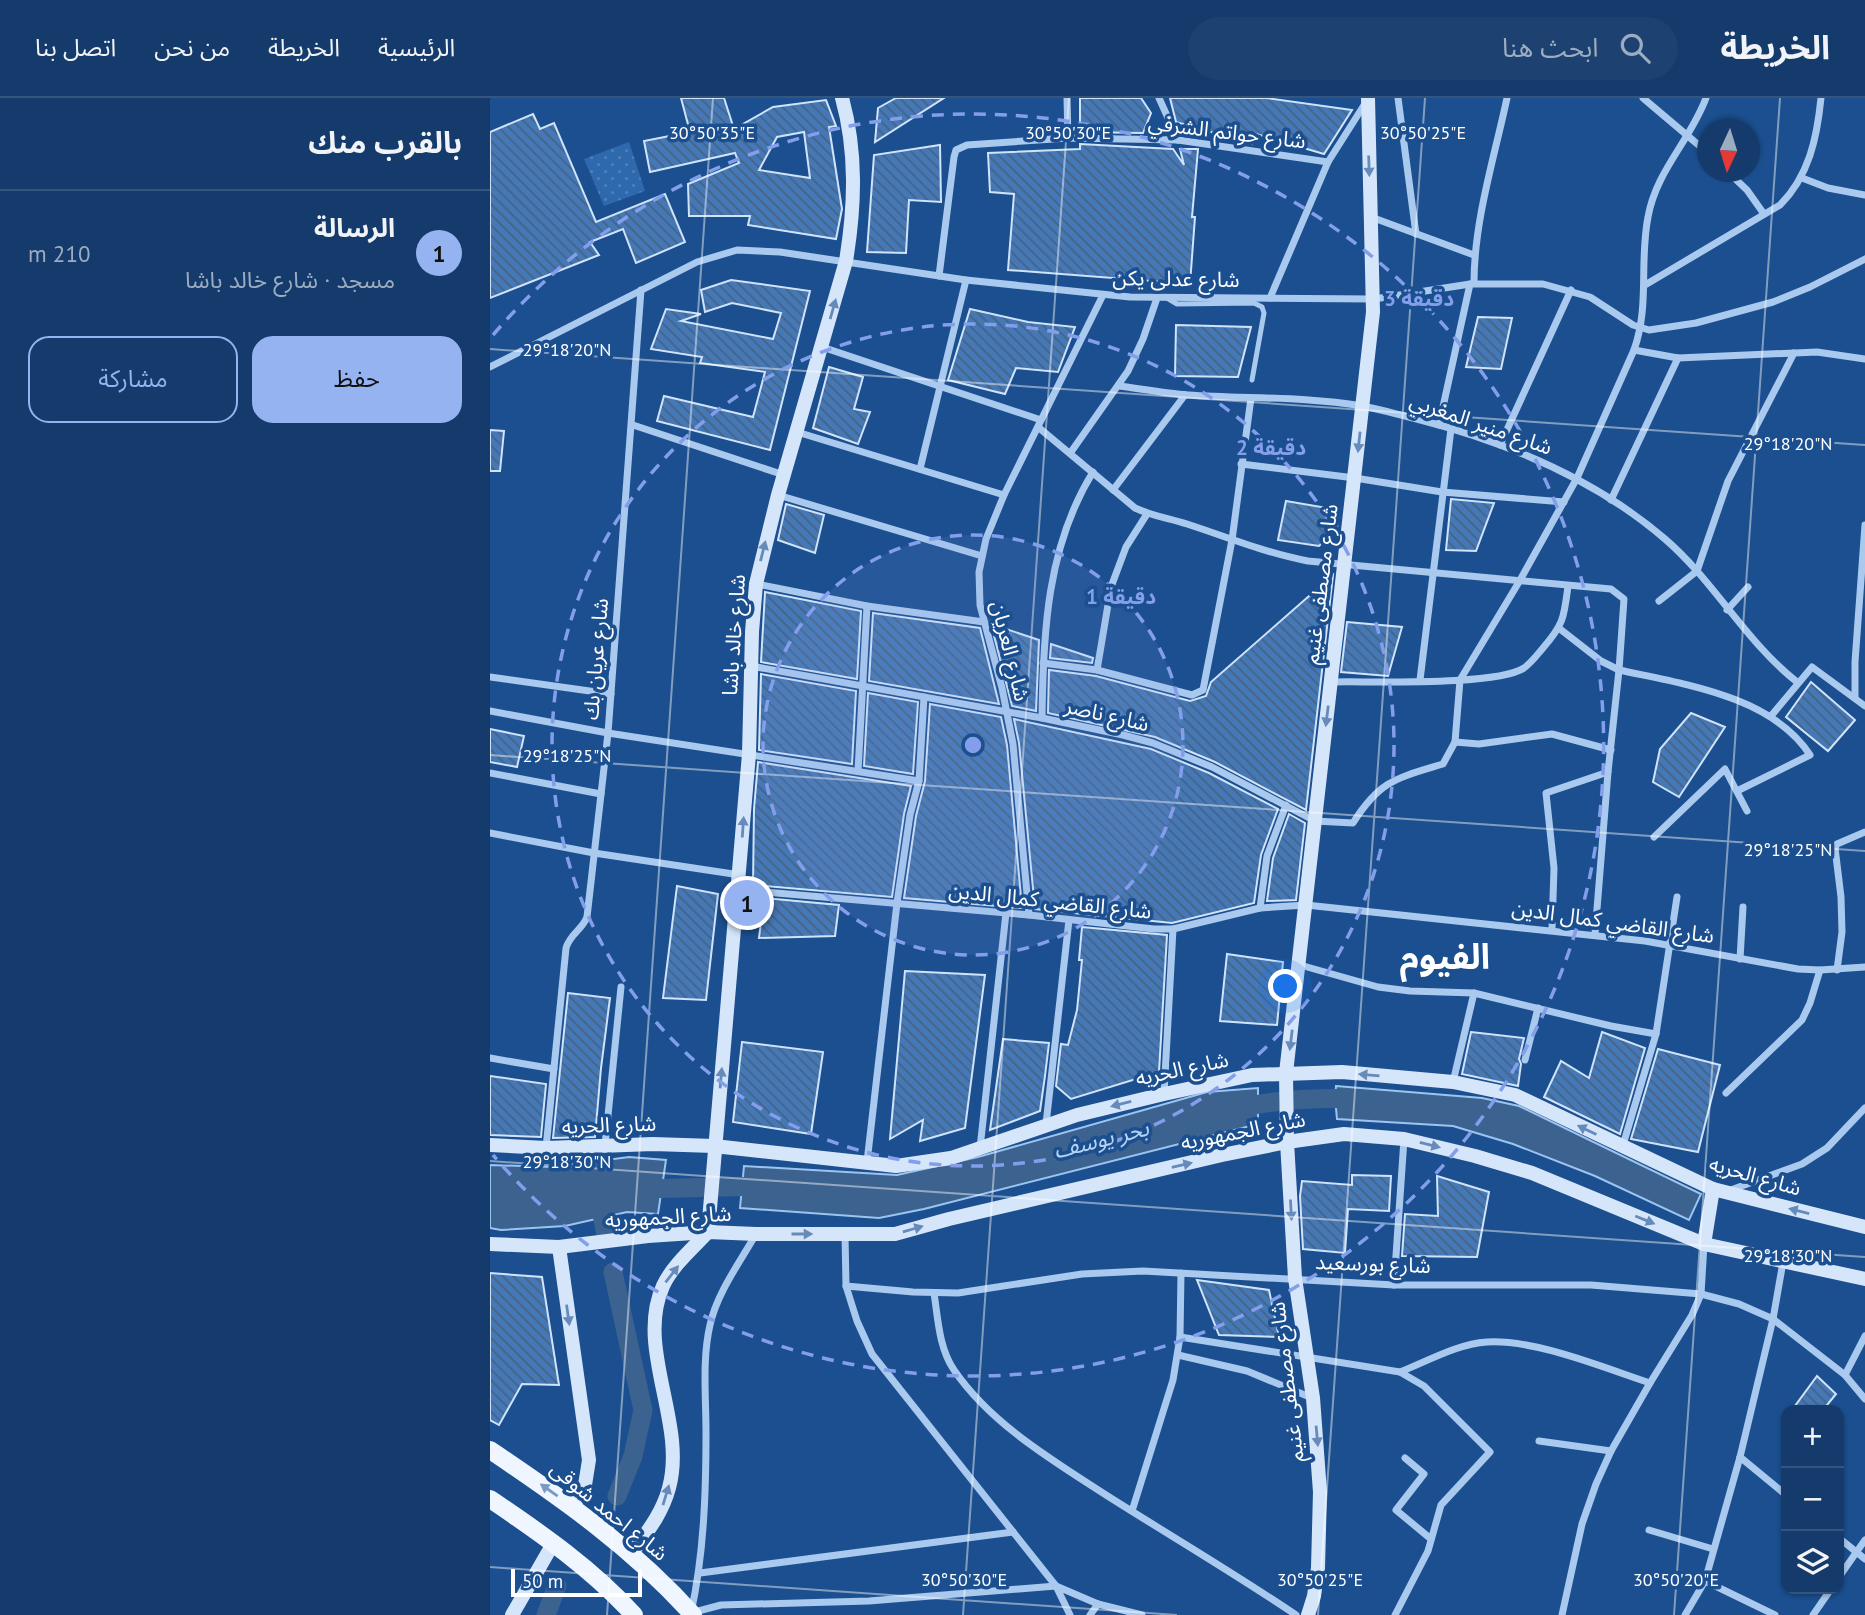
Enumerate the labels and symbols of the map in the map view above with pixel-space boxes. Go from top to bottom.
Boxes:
street label: شارع حواتم الشرفي [1146,108,1307,157]
north arrow [1697,119,1760,182]
text: 30°50'35"E [669,121,755,144]
text: 30°50'30"E [1025,121,1111,144]
text: 30°50'25"E [1380,121,1466,144]
one-way arrow [1364,155,1375,177]
street label: شارع عدلى يكن [1112,264,1240,295]
text: 3 دقيقة [1384,285,1454,312]
one-way arrow [829,299,839,320]
text: 29°18'20"N [523,338,611,361]
street label: شارع منير المغربي [1405,387,1556,463]
one-way arrow [1353,431,1364,453]
text: 29°18'20"N [1744,432,1832,455]
text: 2 دقيقة [1236,434,1306,461]
street label: شارع مصطفى غنيم [1297,502,1346,666]
one-way arrow [758,540,769,562]
street label: شارع خالد باشا [716,573,753,697]
text: 1 دقيقة [1086,583,1156,610]
street label: شارع عريان بك [577,597,616,721]
street label: شارع العريان [983,598,1036,704]
street label: شارع ناصر [1061,692,1152,739]
one-way arrow [1322,706,1333,728]
centre of rings [961,733,985,757]
text: 29°18'25"N [523,744,611,767]
one-way arrow [738,815,749,837]
text: 29°18'25"N [1744,838,1832,861]
street label: شارع القاضي كمال الدين [947,876,1153,927]
pin: 1 [724,877,770,929]
street label: شارع القاضي كمال الدين [1510,894,1716,952]
district label: الفيوم [1400,933,1490,983]
your location [1268,969,1302,1003]
one-way arrow [1285,1029,1296,1051]
street label: شارع الحريه [1133,1045,1231,1094]
one-way arrow [715,1066,726,1088]
one-way arrow [1358,1069,1380,1080]
one-way arrow [1109,1099,1131,1110]
street label: شارع الجمهوريه [1178,1105,1308,1158]
street label: شارع الحريه [561,1109,657,1142]
water label: بحر يوسف [1050,1113,1152,1164]
one-way arrow [1577,1125,1597,1136]
one-way arrow [1419,1140,1441,1151]
text: 29°18'30"N [523,1150,611,1173]
street label: شارع الحريه [1705,1150,1804,1203]
one-way arrow [1171,1159,1193,1170]
one-way arrow [1286,1199,1297,1221]
street label: شارع الجمهوريه [604,1200,732,1235]
one-way arrow [1788,1205,1810,1216]
one-way arrow [1634,1214,1655,1225]
one-way arrow [902,1223,924,1234]
one-way arrow [792,1228,814,1240]
text: 29°18'30"N [1744,1244,1832,1267]
street label: شارع بورسعيد [1315,1248,1431,1281]
one-way arrow [664,1265,679,1283]
street label: شارع مصطفى غنيم [1263,1300,1312,1464]
one-way arrow [563,1304,574,1326]
one-way arrow [1312,1425,1323,1447]
street label: شارع احمد شوقى [544,1455,674,1568]
one-way arrow [540,1483,558,1497]
one-way arrow [662,1485,672,1506]
scale bar [511,1566,642,1598]
text: 30°50'30"E [921,1568,1007,1591]
text: 30°50'25"E [1277,1568,1363,1591]
text: 30°50'20"E [1633,1568,1719,1591]

